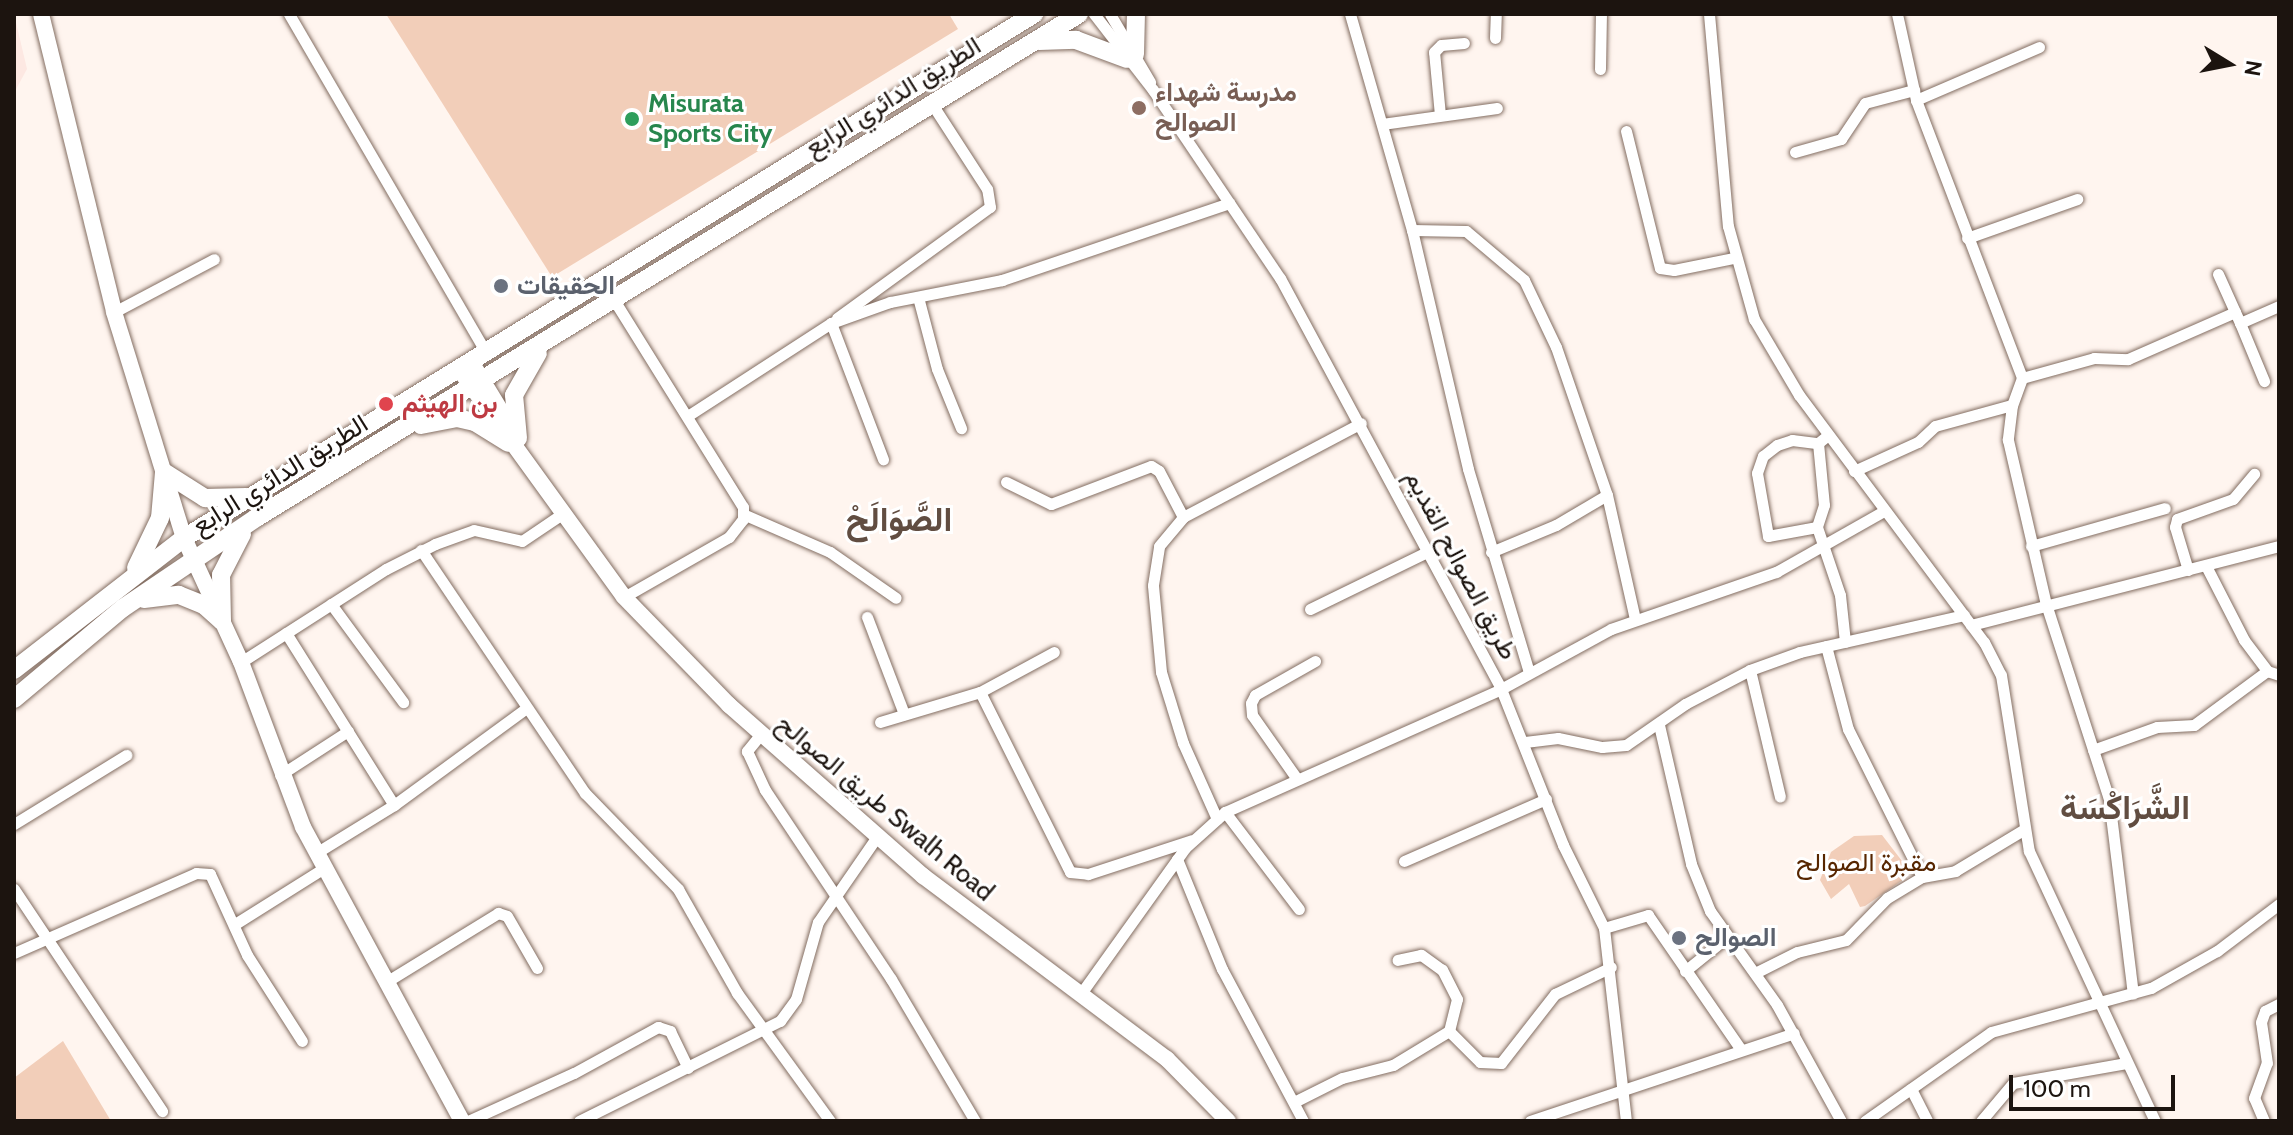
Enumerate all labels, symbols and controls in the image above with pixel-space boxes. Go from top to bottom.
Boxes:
north arrow [2189,24,2269,104]
street label: الطريق الدائري الرابع [799,30,987,164]
text: N [2238,58,2268,78]
place label: مدرسة شهداء الصوالح [1155,77,1297,138]
place label: Misurata Sports City [648,88,773,150]
marker: مدرسة شهداء الصوالح [1130,99,1148,117]
marker: Misurata Sports City [623,110,641,128]
place label: الحقيقات [517,270,615,302]
marker: الحقيقات [492,277,510,295]
place label: بن الهيثم [402,388,498,420]
marker: بن الهيثم [377,395,395,413]
street label: الطريق الدائري الرابع [186,408,374,542]
street label: طريق الصوالح القديم [1398,465,1524,665]
district label: الصَّوَالَحْ [846,500,952,540]
street label: طريق الصوالح Swalh Road [770,708,1000,908]
district label: الشَّرَاكْسَة [2060,788,2190,828]
park label: مقبرة الصوالح [1796,847,1936,879]
place label: الصوالح [1695,922,1776,954]
marker: الصوالح [1670,929,1688,947]
scale bar [2013,1059,2179,1109]
text: 100 m [2023,1074,2091,1103]

